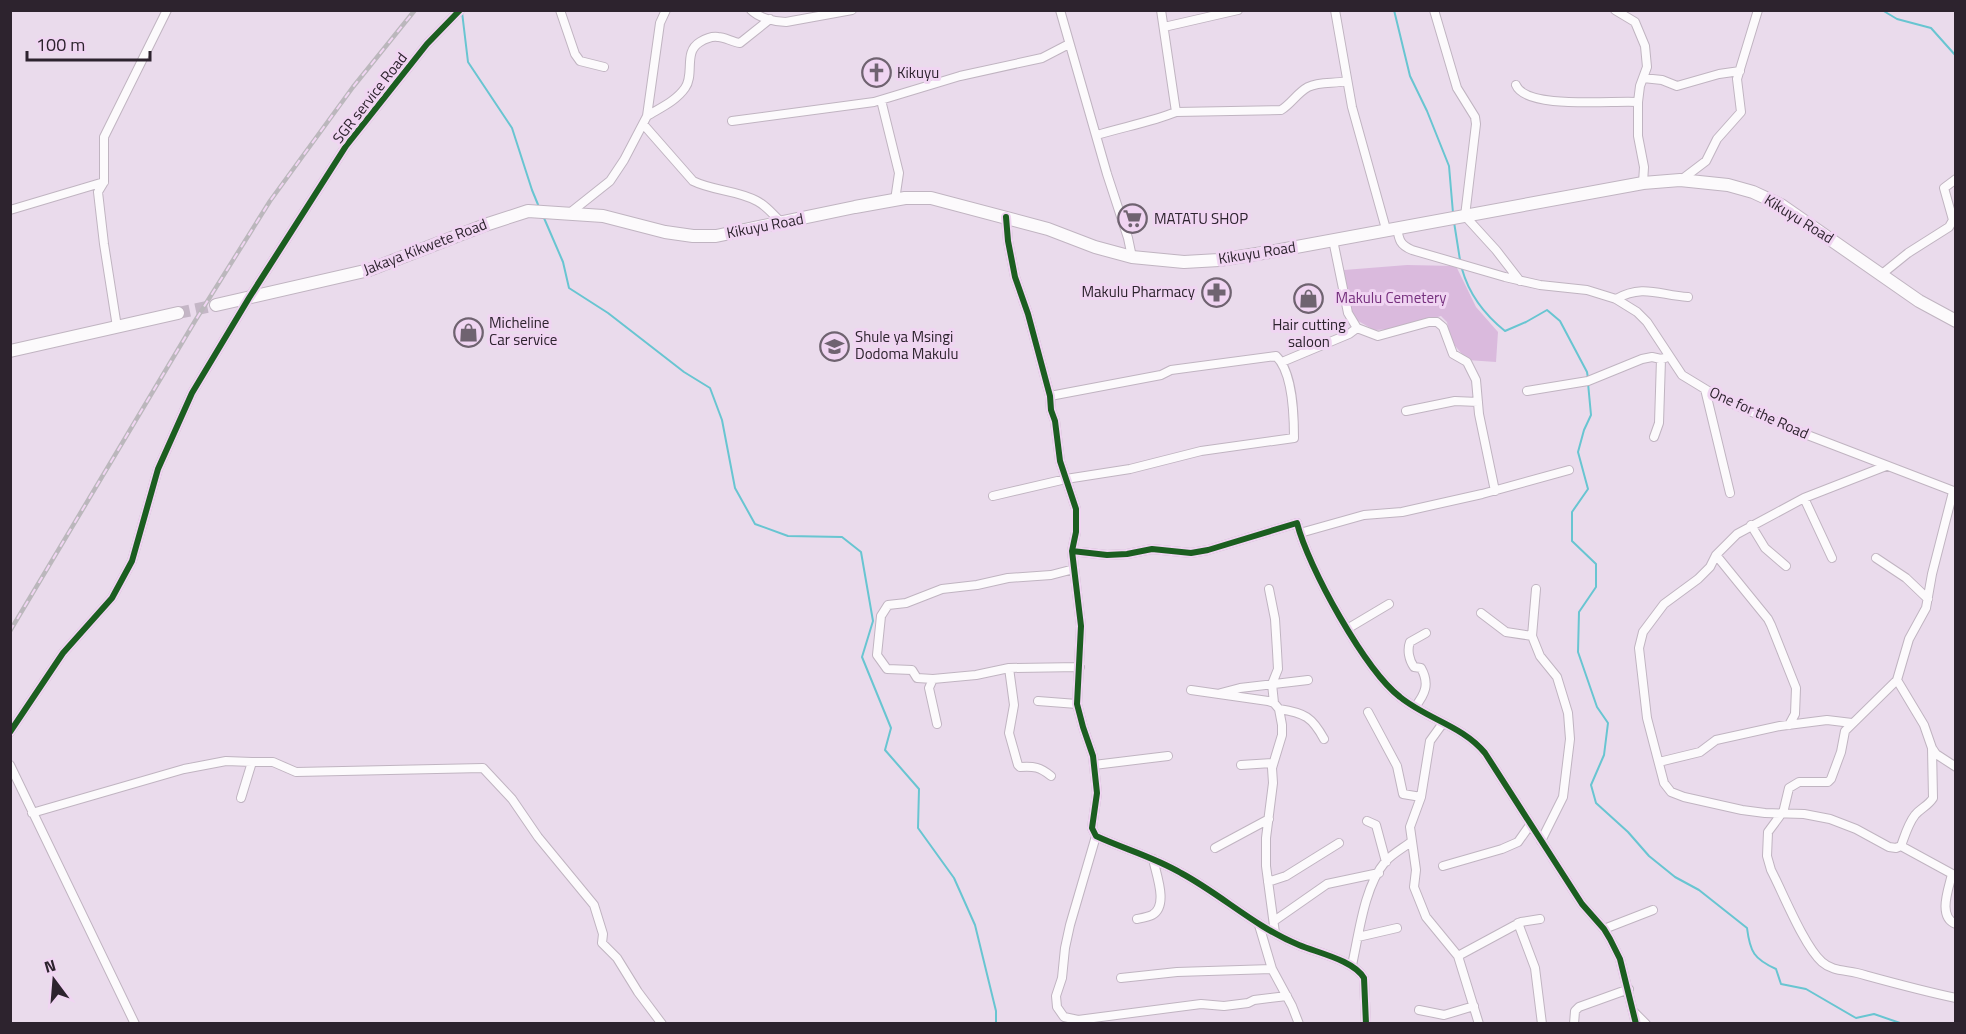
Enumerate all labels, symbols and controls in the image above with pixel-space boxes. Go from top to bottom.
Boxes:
scale bar [27,24,150,62]
text: 100 m [36,31,85,58]
street label: SGR service Road [327,47,413,148]
church icon: Kikuyu [860,57,892,89]
place label: Kikuyu [897,61,939,84]
street label: Kikuyu Road [1760,188,1838,249]
supermarket icon: MATATU SHOP [1117,203,1149,235]
street label: Kikuyu Road [724,207,805,244]
place label: MATATU SHOP [1154,207,1248,230]
street label: Jakaya Kikwete Road [360,212,490,281]
street label: Kikuyu Road [1217,235,1297,270]
pharmacy icon: Makulu Pharmacy [1200,276,1232,308]
place label: Makulu Pharmacy [1082,280,1195,303]
shop icon: Hair cutting saloon [1293,282,1325,314]
park label: Makulu Cemetery [1336,286,1446,309]
place label: Micheline Car service [489,311,557,351]
place label: Hair cutting saloon [1272,313,1346,353]
shop icon: Micheline Car service [452,316,484,348]
place label: Shule ya Msingi Dodoma Makulu [855,325,959,365]
school or university icon: Shule ya Msingi Dodoma Makulu [818,330,850,362]
street label: One for the Road [1706,380,1813,445]
north arrow [24,950,84,1010]
text: N [41,953,59,979]

